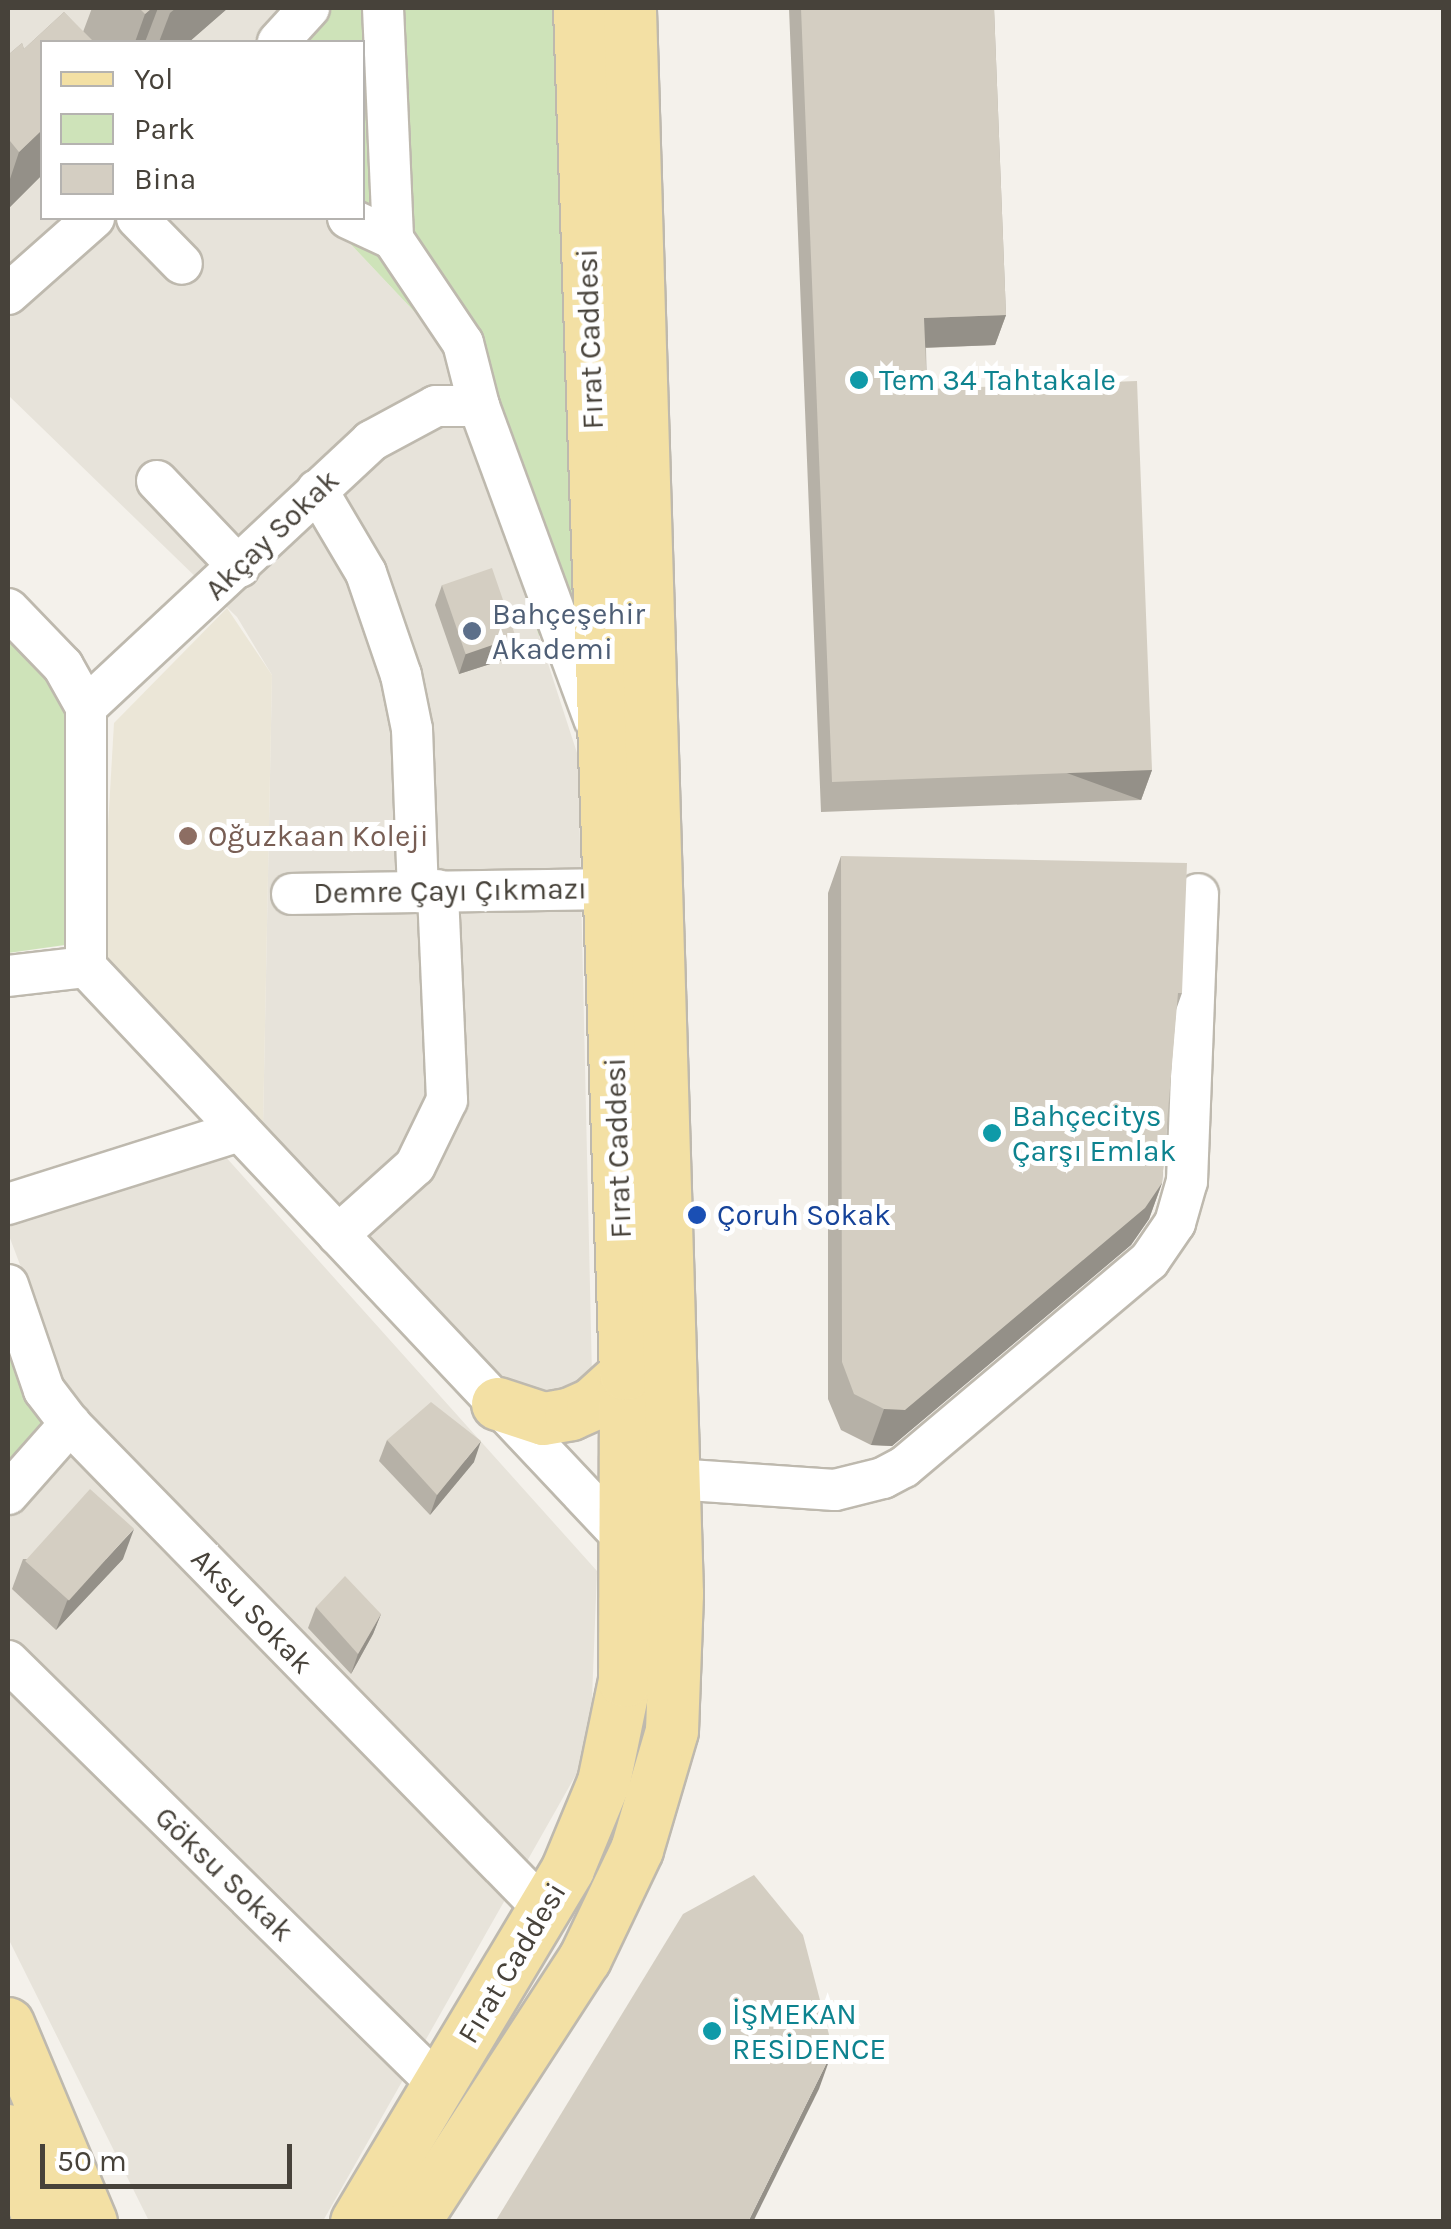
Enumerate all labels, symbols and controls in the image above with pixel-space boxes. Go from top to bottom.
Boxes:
legend [40,40,365,220]
text: Yol [134,61,173,97]
text: Park [134,111,195,147]
text: Bina [134,161,196,197]
street label: Fırat Caddesi [569,248,611,430]
place label: Tem 34 Tahtakale [879,362,1116,398]
marker: Tem 34 Tahtakale [848,369,870,391]
street label: Akçay Sokak [198,462,346,608]
place label: Bahçeşehir Akademi [492,596,645,666]
marker: Bahçeşehir Akademi [461,620,483,642]
place label: Oğuzkaan Koleji [208,818,429,854]
marker: Oğuzkaan Koleji [177,825,199,847]
street label: Demre Çayı Çıkmazı [313,871,587,911]
street label: Fırat Caddesi [597,1057,639,1239]
place label: Bahçecitys Çarşı Emlak [1012,1098,1176,1168]
marker: Bahçecitys Çarşı Emlak [981,1122,1003,1144]
place label: Çoruh Sokak [717,1197,891,1233]
marker: Çoruh Sokak [686,1204,708,1226]
street label: Aksu Sokak [183,1541,321,1681]
street label: Göksu Sokak [147,1799,301,1949]
street label: Fırat Caddesi [450,1876,574,2050]
place label: İŞMEKAN RESİDENCE [732,1996,886,2066]
marker: İŞMEKAN RESİDENCE [701,2020,723,2042]
scale bar [45,2124,298,2186]
text: 50 m [57,2143,127,2179]

